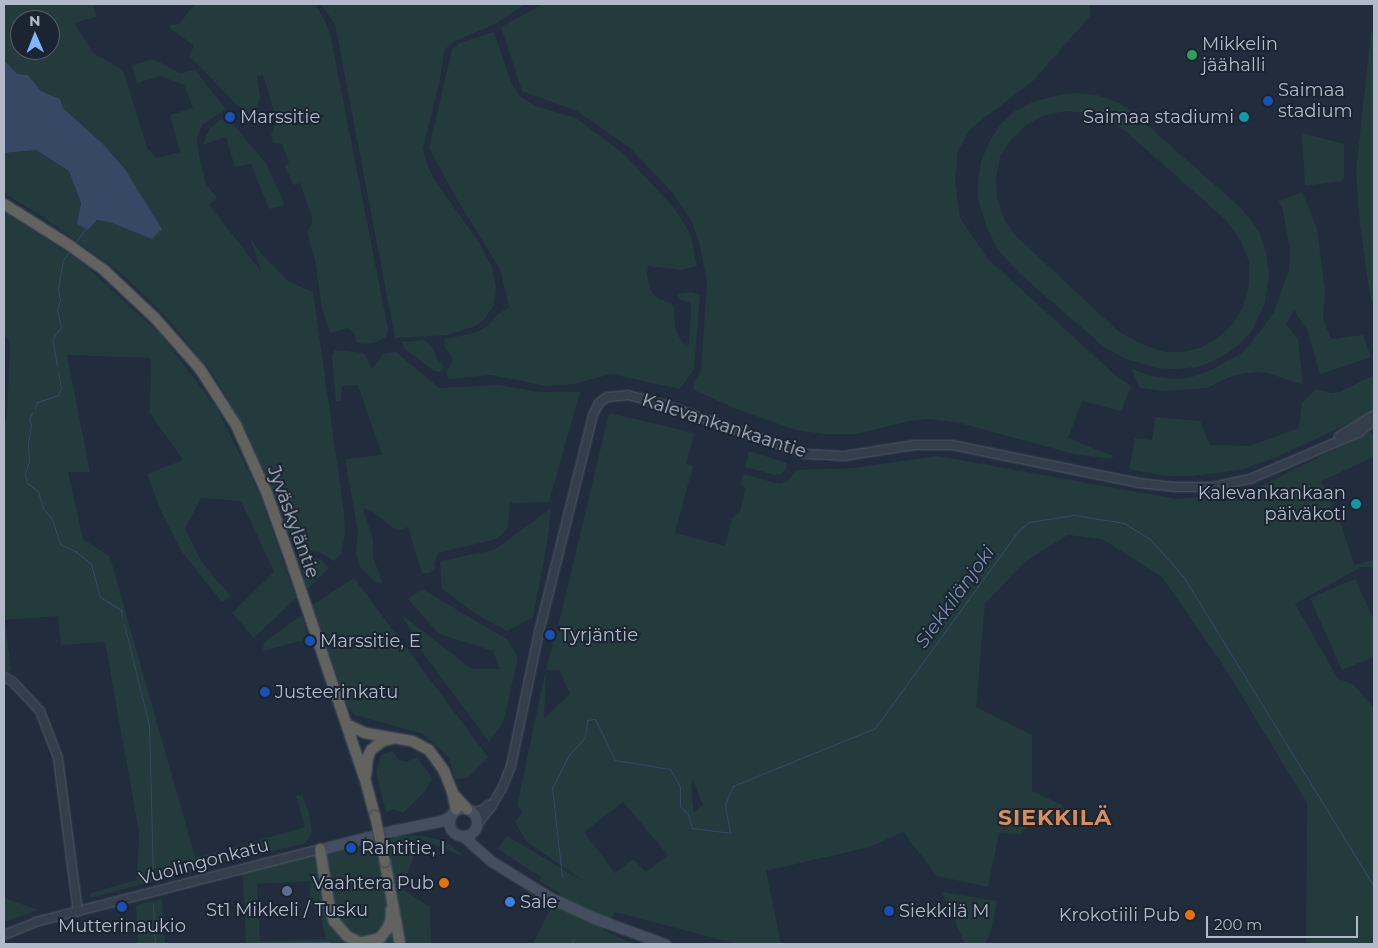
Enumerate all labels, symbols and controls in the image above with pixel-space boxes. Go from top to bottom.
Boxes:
north arrow [10,10,60,60]
text: N [29,12,41,30]
place label: Mikkelin jäähalli [1202,34,1278,76]
marker: Mikkelin jäähalli [1186,49,1198,61]
place label: Saimaa stadium [1278,80,1353,122]
marker: Saimaa stadium [1262,95,1274,107]
place label: Marssitie [240,106,320,128]
place label: Saimaa stadiumi [1083,106,1234,128]
marker: Marssitie [224,111,236,123]
marker: Saimaa stadiumi [1238,111,1250,123]
street label: Kalevankankaantie [639,389,809,463]
street label: Jyväskyläntie [263,463,323,581]
place label: Kalevankankaan päiväkoti [1198,483,1346,526]
marker: Kalevankankaan päiväkoti [1350,498,1362,510]
water label: Siekkilänjoki [910,542,1000,652]
place label: Tyrjäntie [560,624,638,646]
marker: Tyrjäntie [544,629,556,641]
place label: Marssitie, E [320,630,421,652]
marker: Marssitie, E [304,635,316,647]
place label: Justeerinkatu [275,681,398,703]
marker: Justeerinkatu [259,686,271,698]
district label: SIEKKILÄ [997,805,1113,831]
street label: Vuolingonkatu [137,834,271,890]
place label: Rahtitie, I [361,837,446,859]
marker: Rahtitie, I [345,842,357,854]
place label: Vaahtera Pub [312,872,434,894]
marker: Vaahtera Pub [438,877,450,889]
marker: St1 Mikkeli / Tusku [281,885,293,897]
place label: Sale [520,891,557,913]
marker: Sale [504,896,516,908]
place label: St1 Mikkeli / Tusku [206,899,368,921]
place label: Siekkilä M [899,900,990,922]
marker: Mutterinaukio [116,901,128,913]
place label: Krokotiili Pub [1059,904,1180,926]
marker: Siekkilä M [883,905,895,917]
scale bar [1208,906,1360,938]
marker: Krokotiili Pub [1184,909,1196,921]
place label: Mutterinaukio [58,915,186,937]
text: 200 m [1214,915,1262,934]

